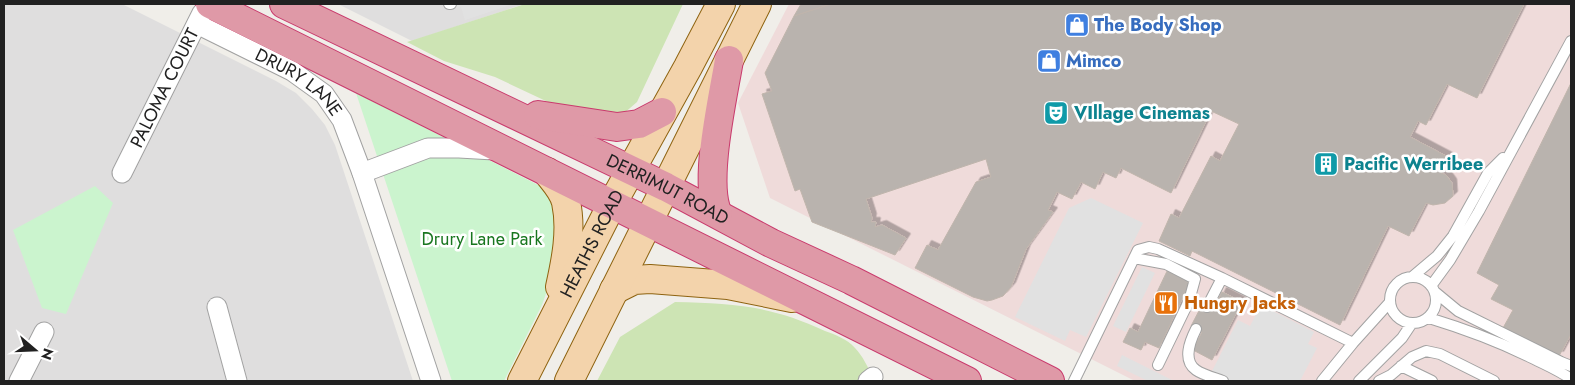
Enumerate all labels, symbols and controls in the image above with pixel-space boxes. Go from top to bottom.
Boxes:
shop icon: The Body Shop [1064,12,1090,38]
place label: The Body Shop [1094,12,1222,38]
street label: PALOMA COURT [124,23,206,152]
street label: DRURY LANE [251,42,349,121]
shop icon: Mimco [1036,48,1062,74]
place label: Mimco [1066,48,1122,74]
theatre icon: VIllage Cinemas [1043,100,1069,126]
place label: VIllage Cinemas [1073,100,1210,126]
street label: DERRIMUT ROAD [602,147,734,231]
building icon: Pacific Werribee [1313,151,1339,177]
place label: Pacific Werribee [1344,151,1483,177]
street label: HEATHS ROAD [554,185,630,302]
park label: Drury Lane Park [422,226,543,252]
restaurant icon: Hungry Jacks [1153,290,1179,316]
place label: Hungry Jacks [1184,290,1296,316]
north arrow [10,325,60,375]
text: N [36,346,59,363]

